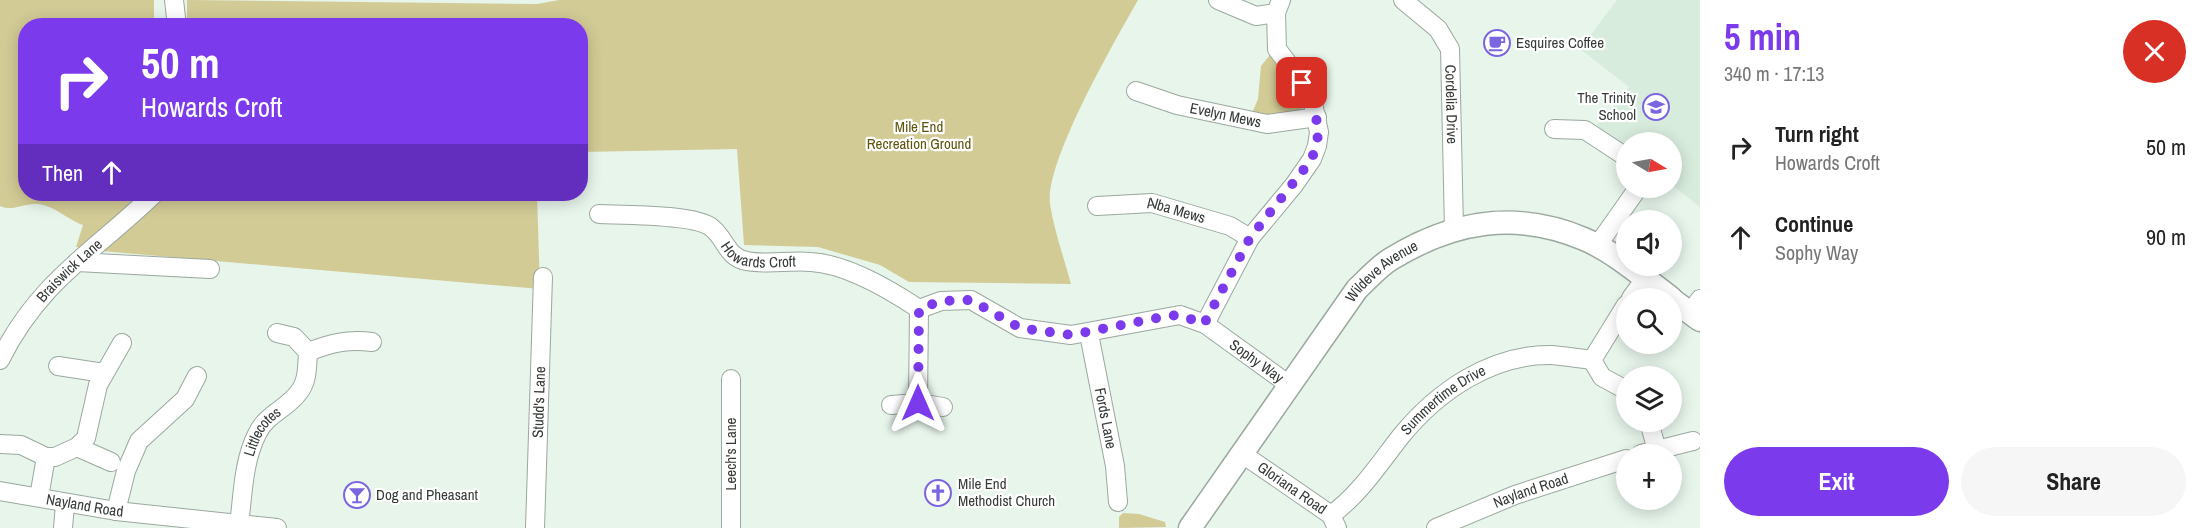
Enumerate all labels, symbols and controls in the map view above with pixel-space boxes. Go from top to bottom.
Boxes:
text: 5 min [1724,13,1801,61]
button: close [2123,20,2186,83]
cafe icon: Esquires Coffee [1482,28,1512,58]
place label: Esquires Coffee [1516,32,1604,53]
text: 50 m [141,35,220,91]
icon: right [42,42,120,120]
pin [1276,57,1327,108]
text: 340 m · 17:13 [1724,60,1824,87]
street label: Cordelia Drive [1440,64,1463,144]
icon: arrive [1285,66,1318,99]
place label: The Trinity School [1577,87,1637,125]
text: Howards Croft [141,89,282,125]
school or university icon: The Trinity School [1641,92,1671,122]
street label: Evelyn Mews [1188,97,1263,133]
park label: Mile End Recreation Ground [867,116,971,154]
text: Turn right [1775,119,1859,149]
icon: right [1724,131,1757,164]
north arrow [1616,132,1682,198]
map controls [1616,132,1682,510]
text: 50 m [2146,132,2186,162]
text: Howards Croft [1775,149,1880,176]
icon: ahead [95,156,128,189]
text: Then [42,158,83,188]
street label: Alba Mews [1145,192,1208,228]
text: Continue [1775,209,1853,239]
button: sound [1616,210,1682,276]
icon: ahead [1724,221,1757,254]
text: 90 m [2146,222,2186,252]
street label: Braiswick Lane [31,233,107,306]
street label: Wildeve Avenue [1340,235,1421,306]
street label: Howards Croft [716,237,797,273]
text: Sophy Way [1775,239,1858,266]
button: search [1616,288,1682,354]
street label: Sophy Way [1225,334,1289,388]
street label: Summertime Drive [1395,359,1489,439]
street label: Studd's Lane [527,366,550,438]
button: layers [1616,366,1682,432]
position arrow [886,371,950,435]
street label: Fords Lane [1090,386,1122,451]
street label: Littlecotes [238,401,285,459]
street label: Leech's Lane [720,417,741,490]
button: + [1616,444,1682,510]
button: Exit [1724,447,1949,516]
button: Share [1961,447,2186,516]
street label: Gloriana Road [1253,456,1331,519]
street label: Nayland Road [1490,467,1571,513]
place label: Mile End Methodist Church [958,473,1055,511]
church icon: Mile End Methodist Church [923,478,953,508]
bar icon: Dog and Pheasant [342,480,372,510]
place label: Dog and Pheasant [376,484,478,505]
street label: Nayland Road [45,488,124,522]

